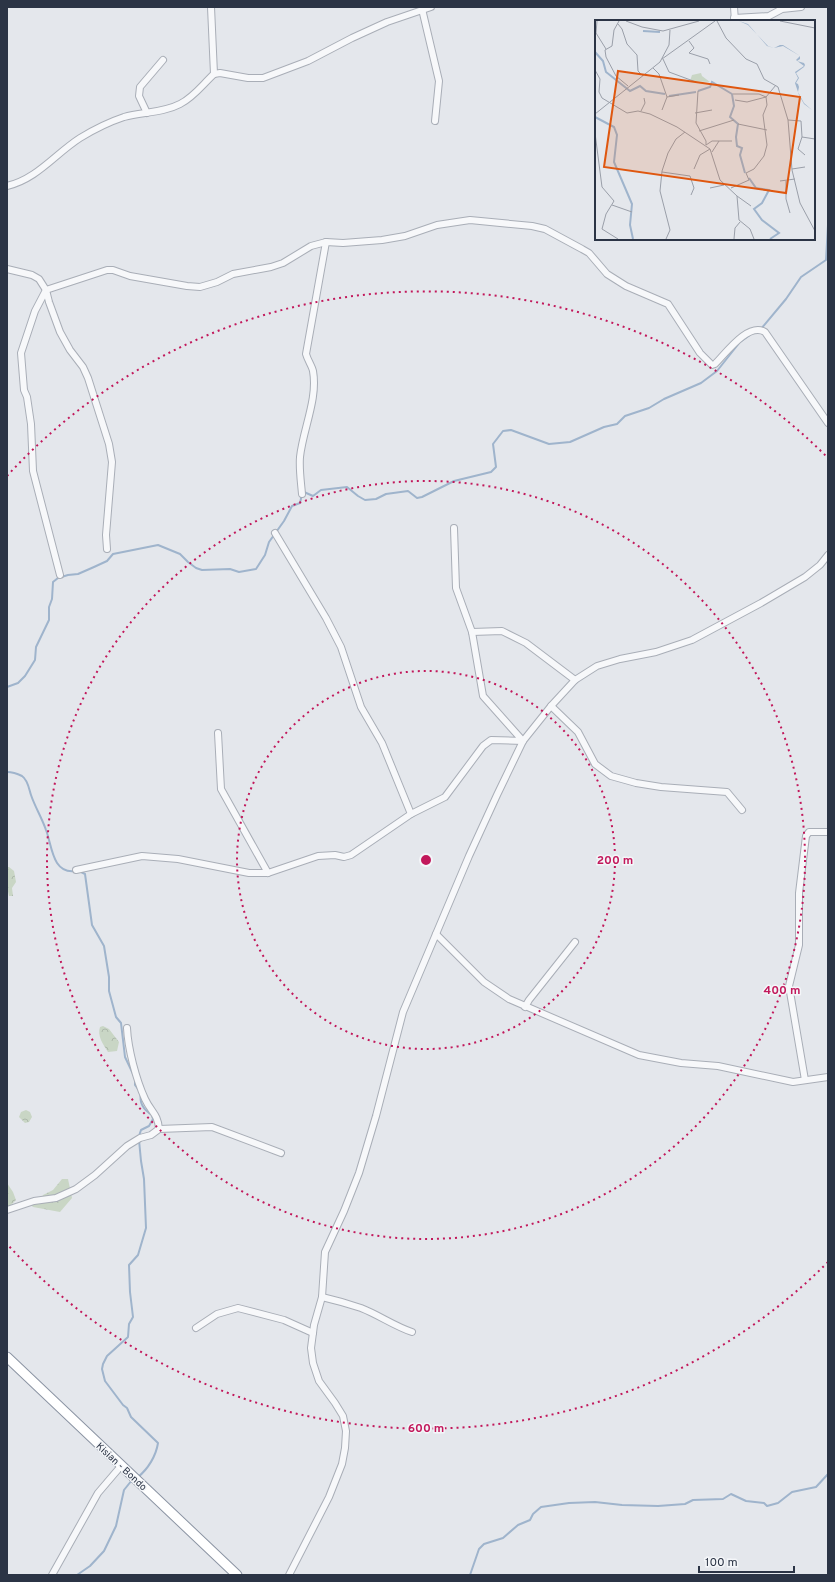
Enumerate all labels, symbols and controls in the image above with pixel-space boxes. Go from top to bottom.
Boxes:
inset map [595,20,815,240]
centre of rings [419,853,433,867]
text: 200 m [597,853,633,869]
text: 400 m [763,983,801,999]
text: 600 m [408,1421,444,1437]
street label: Kisian - Bondo [93,1440,150,1494]
scale bar [699,1548,794,1574]
text: 100 m [705,1555,738,1571]

